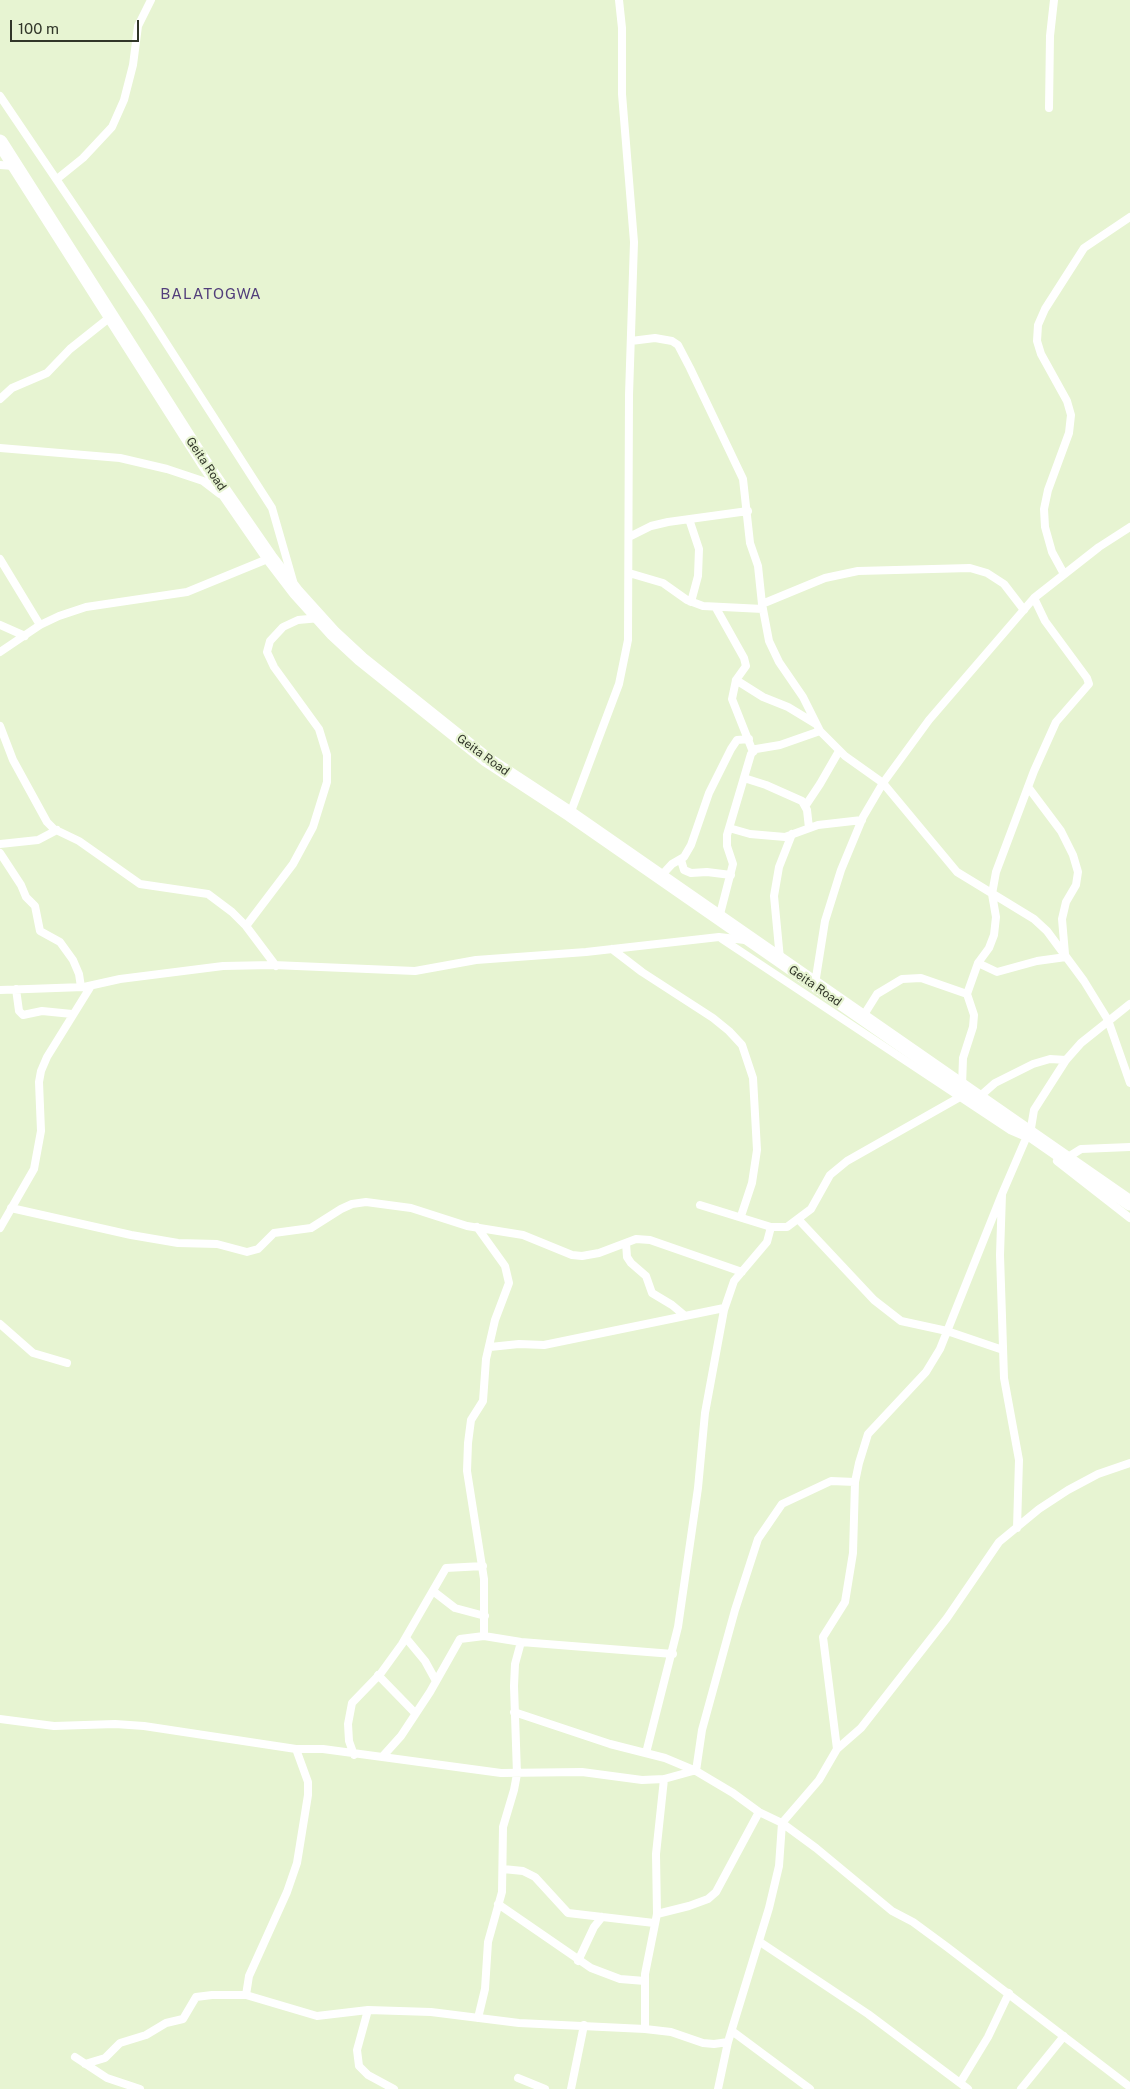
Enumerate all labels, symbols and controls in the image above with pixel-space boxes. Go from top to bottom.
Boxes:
scale bar [12,10,141,42]
text: 100 m [18,20,59,37]
district label: BALATOGWA [159,285,263,303]
street label: Geita Road [183,435,229,493]
street label: Geita Road [454,731,512,779]
street label: Geita Road [786,963,844,1009]

